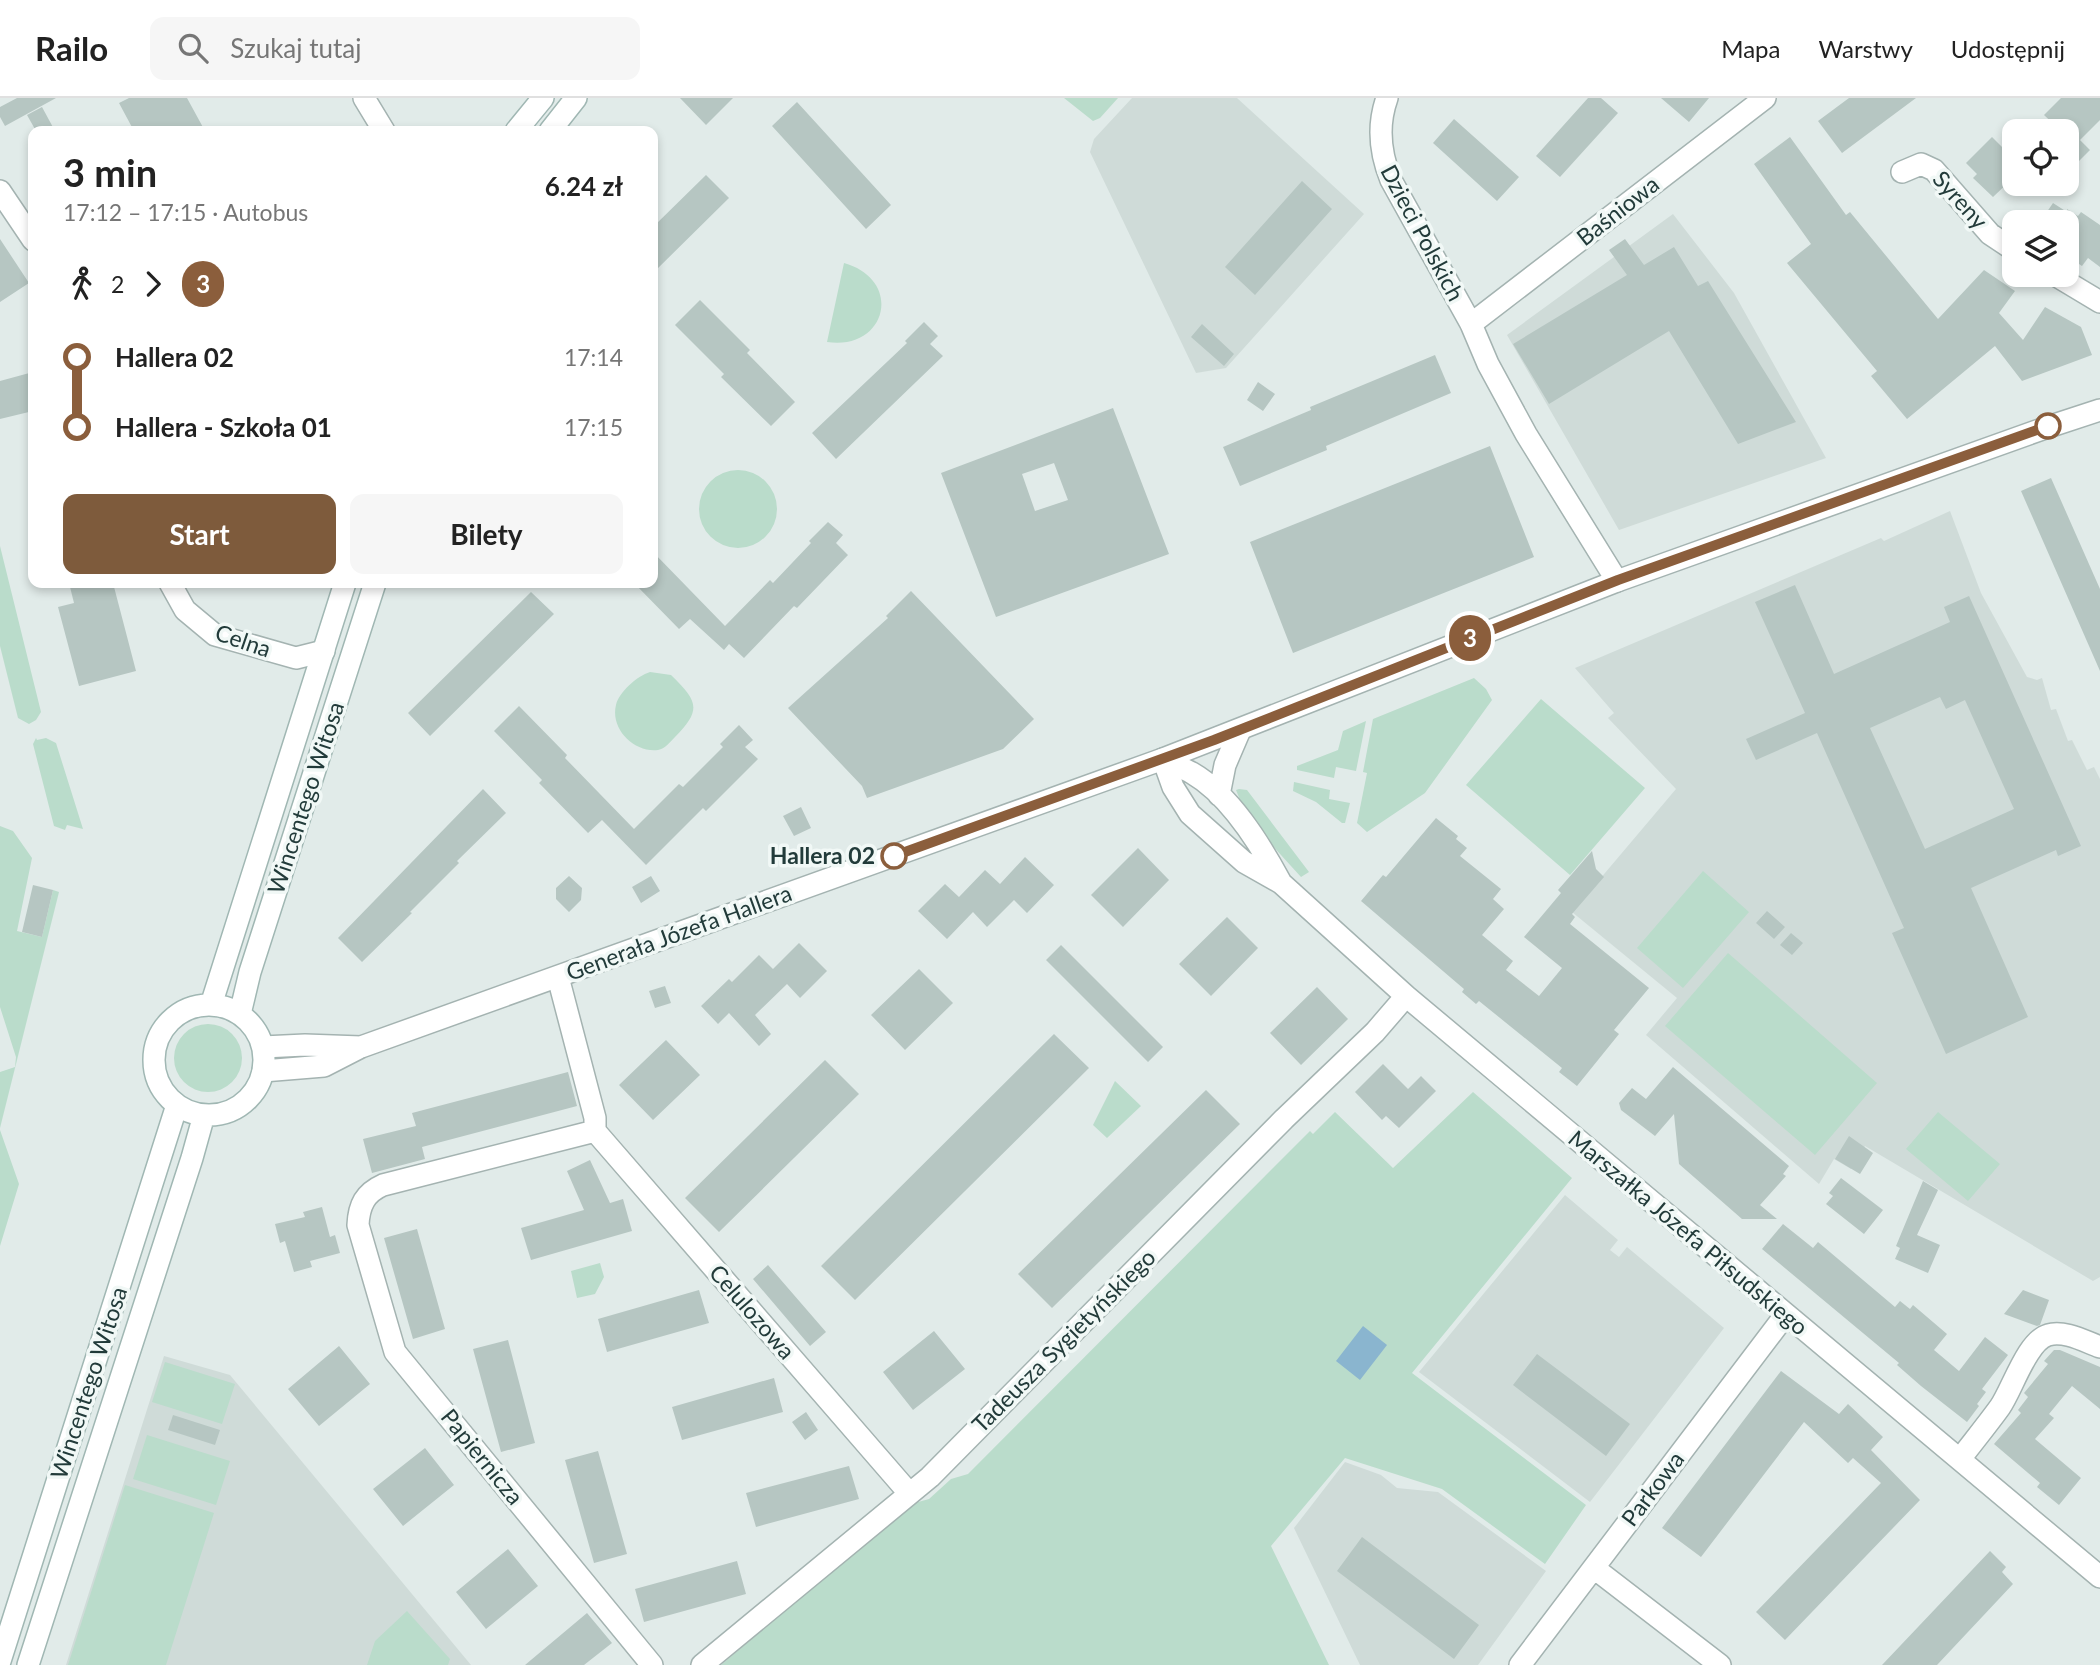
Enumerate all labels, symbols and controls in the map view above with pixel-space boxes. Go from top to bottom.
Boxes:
search box [150,17,640,80]
text: Railo [35,28,108,68]
icon: search [174,29,212,67]
text: Szukaj tutaj [230,32,362,64]
text: Mapa [1721,34,1780,63]
text: Warstwy [1818,34,1913,63]
text: Udostępnij [1951,34,2065,63]
map controls [2002,119,2079,287]
button: locate [2002,119,2079,196]
text: 3 min [63,149,157,195]
street label: Dzieci Polskich [1375,160,1471,305]
street label: Syreny [1928,165,1994,234]
street label: Baśniowa [1571,169,1664,251]
text: 6.24 zł [545,170,623,202]
text: 17:12 – 17:15 · Autobus [63,198,308,226]
button: layers [2002,210,2079,287]
icon: walk [63,265,101,303]
icon: forward [134,265,172,303]
text: 3 [196,269,210,298]
text: 2 [111,270,124,298]
text: Hallera 02 [115,341,234,373]
text: 17:14 [564,343,623,371]
text: Hallera - Szkoła 01 [115,411,332,443]
text: 17:15 [564,413,623,441]
unlabelled marker [2035,413,2061,439]
button: Start [63,494,336,574]
button: Bilety [350,494,623,574]
line badge: 3 [1447,615,1493,661]
street label: Celna [212,618,275,663]
text: 3 [1463,623,1477,652]
street label: Wincentego Witosa [261,698,349,897]
place label: Hallera 02 [770,841,875,869]
marker: Hallera 02 [881,843,907,869]
street label: Generała Józefa Hallera [562,878,795,986]
street label: Marszałka Józefa Piłsudskiego [1563,1124,1814,1341]
street label: Tadeusza Sygietyńskiego [966,1243,1161,1438]
street label: Celulozowa [704,1258,801,1364]
street label: Wincentego Witosa [44,1283,132,1482]
street label: Papiernicza [436,1403,530,1510]
street label: Parkowa [1615,1445,1689,1531]

